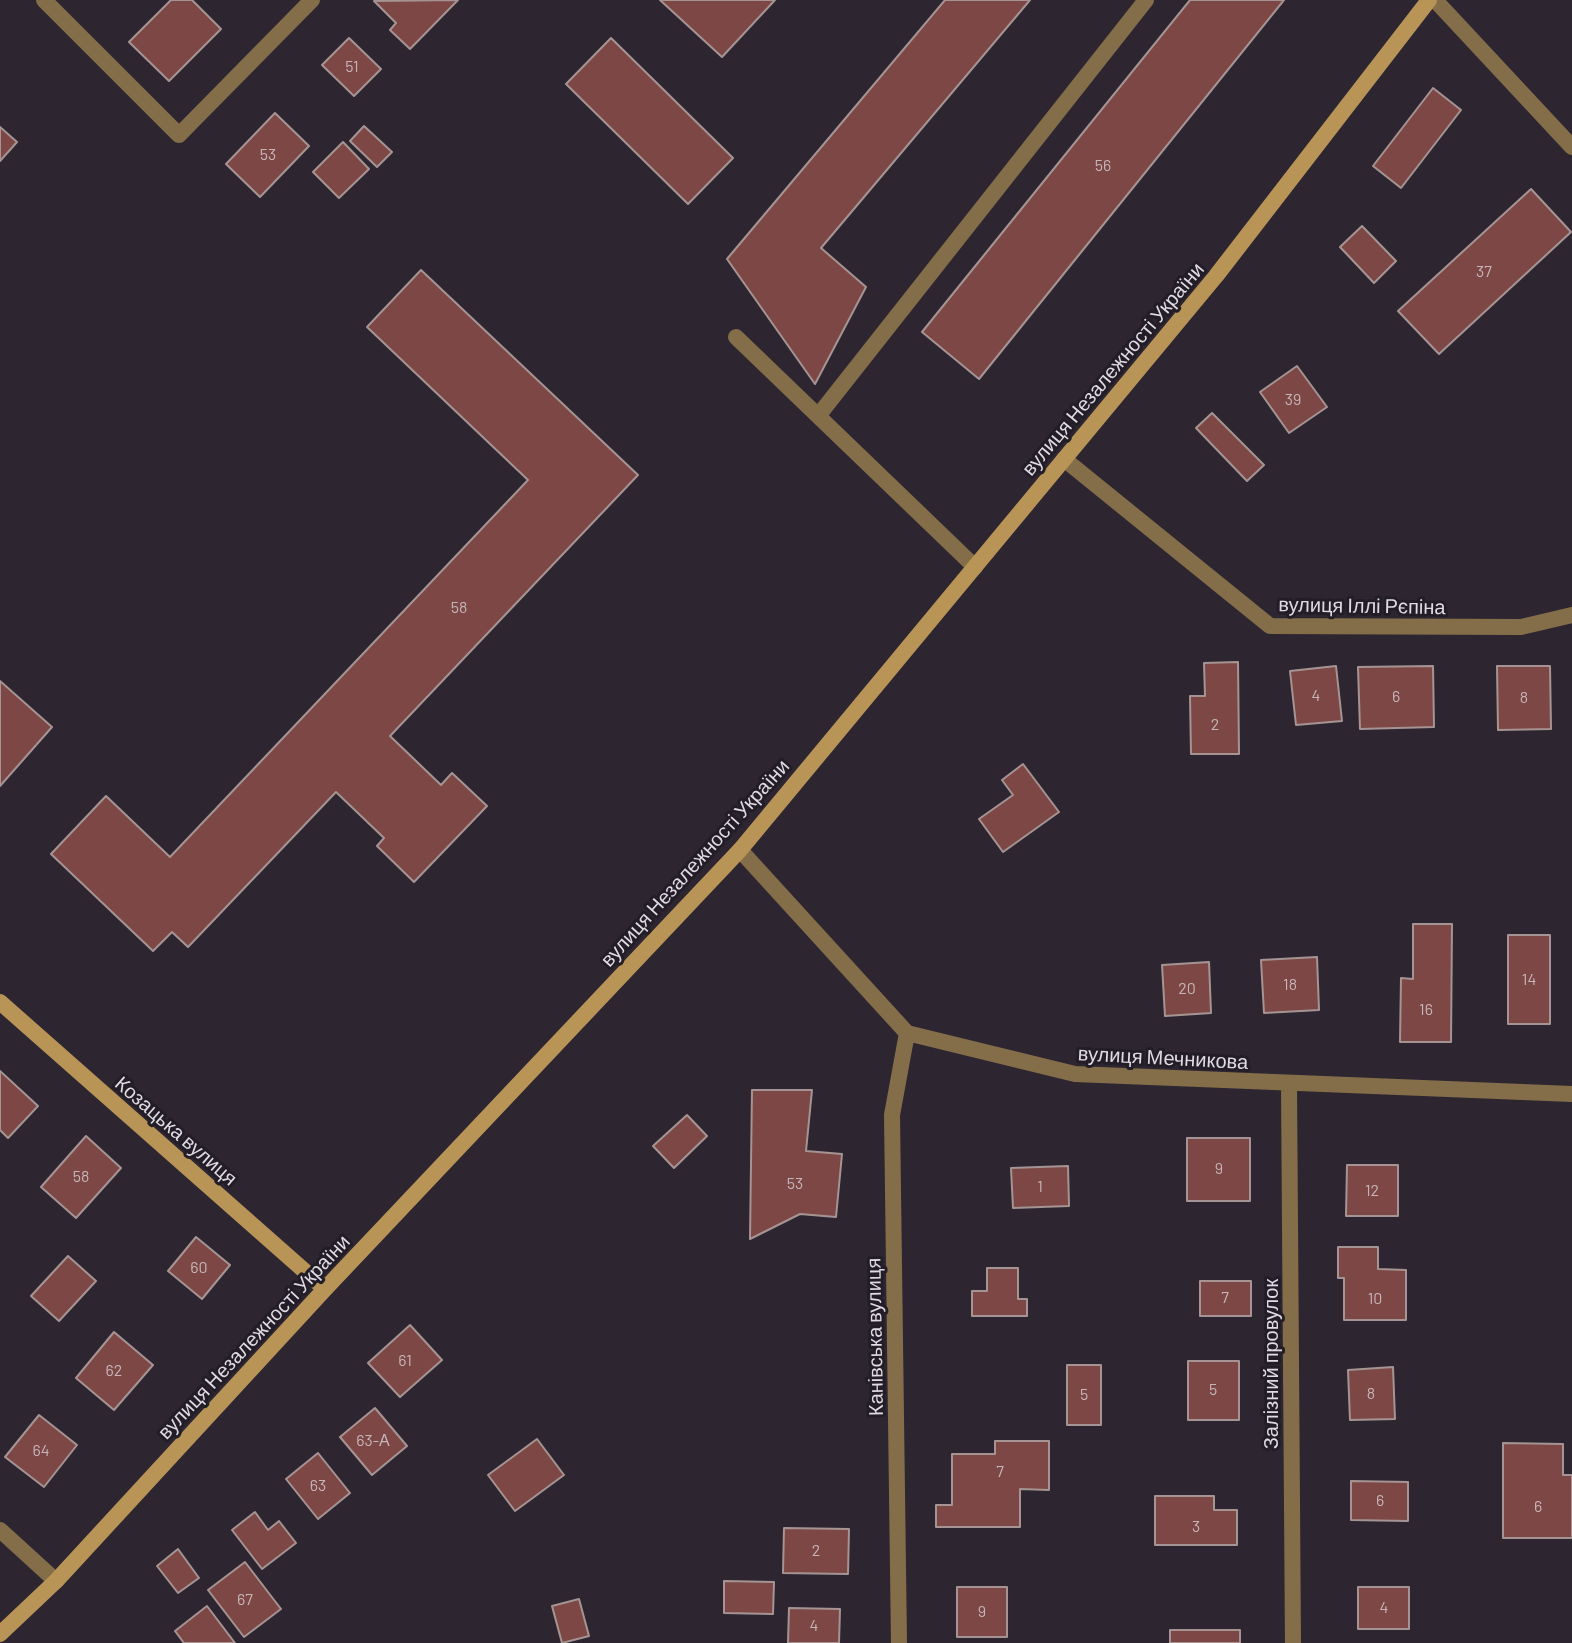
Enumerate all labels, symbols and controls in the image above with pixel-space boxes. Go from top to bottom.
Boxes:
house number: 51 [345,57,359,77]
house number: 53 [260,145,276,165]
house number: 56 [1095,156,1111,176]
street label: вулиця Незалежності України [1017,258,1209,480]
house number: 37 [1476,262,1492,282]
house number: 39 [1285,390,1301,410]
street label: вулиця Іллі Рєпіна [1278,593,1446,619]
house number: 58 [451,598,467,618]
house number: 4 [1312,686,1320,706]
house number: 6 [1392,687,1400,707]
house number: 8 [1520,688,1528,708]
house number: 2 [1211,715,1219,735]
street label: вулиця Незалежності України [596,754,794,972]
house number: 14 [1522,970,1536,990]
house number: 18 [1283,975,1297,995]
house number: 20 [1178,979,1196,999]
house number: 16 [1419,1000,1433,1020]
street label: вулиця Мечникова [1077,1042,1249,1074]
street label: Козацька вулиця [110,1071,242,1191]
house number: 9 [1215,1159,1223,1179]
house number: 58 [73,1167,89,1187]
house number: 53 [787,1174,803,1194]
house number: 1 [1037,1177,1043,1197]
house number: 12 [1365,1181,1379,1201]
street label: вулиця Незалежності України [153,1230,355,1444]
house number: 60 [190,1258,208,1278]
street label: Канівська вулиця [862,1258,888,1416]
street label: Залізний провулок [1259,1279,1283,1449]
house number: 7 [1221,1288,1229,1308]
house number: 10 [1368,1289,1382,1309]
house number: 61 [398,1351,412,1371]
house number: 62 [106,1361,122,1381]
house number: 5 [1209,1380,1217,1400]
house number: 8 [1367,1384,1375,1404]
house number: 5 [1080,1385,1088,1405]
house number: 63-А [356,1431,390,1451]
house number: 64 [32,1441,50,1461]
house number: 7 [996,1462,1004,1482]
house number: 63 [310,1476,326,1496]
house number: 6 [1376,1491,1384,1511]
house number: 6 [1534,1497,1542,1517]
house number: 3 [1192,1517,1200,1537]
house number: 2 [812,1541,820,1561]
house number: 67 [237,1590,253,1610]
house number: 4 [1380,1598,1388,1618]
house number: 9 [978,1602,986,1622]
house number: 4 [810,1616,818,1636]

